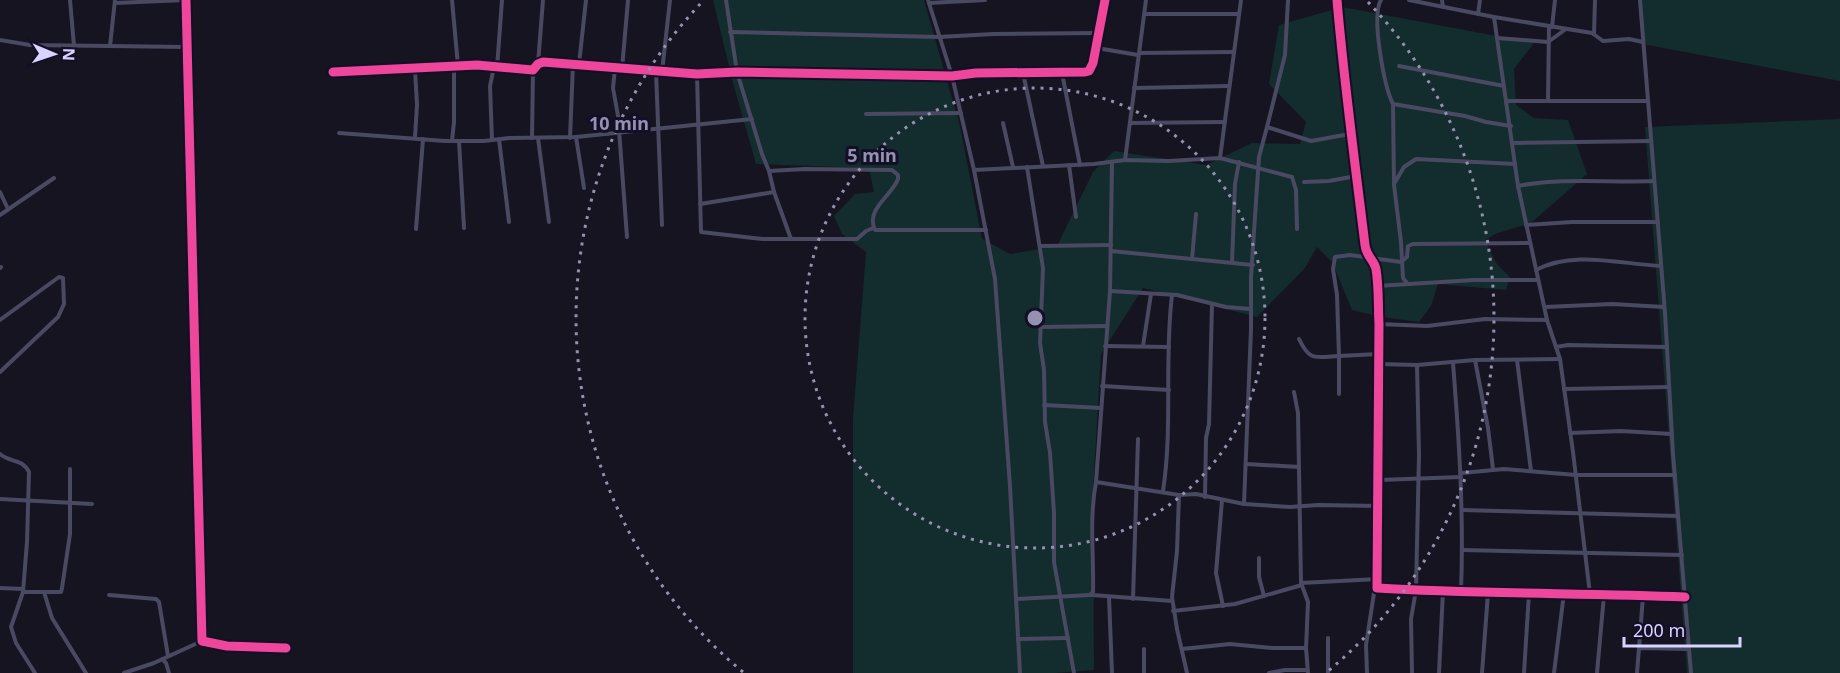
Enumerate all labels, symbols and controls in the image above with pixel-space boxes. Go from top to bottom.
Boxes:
north arrow [24,24,84,84]
text: N [58,48,80,61]
text: 10 min [589,111,649,135]
text: 5 min [847,143,897,167]
centre of rings [1025,308,1045,328]
scale bar [1624,610,1740,648]
text: 200 m [1633,618,1685,642]

